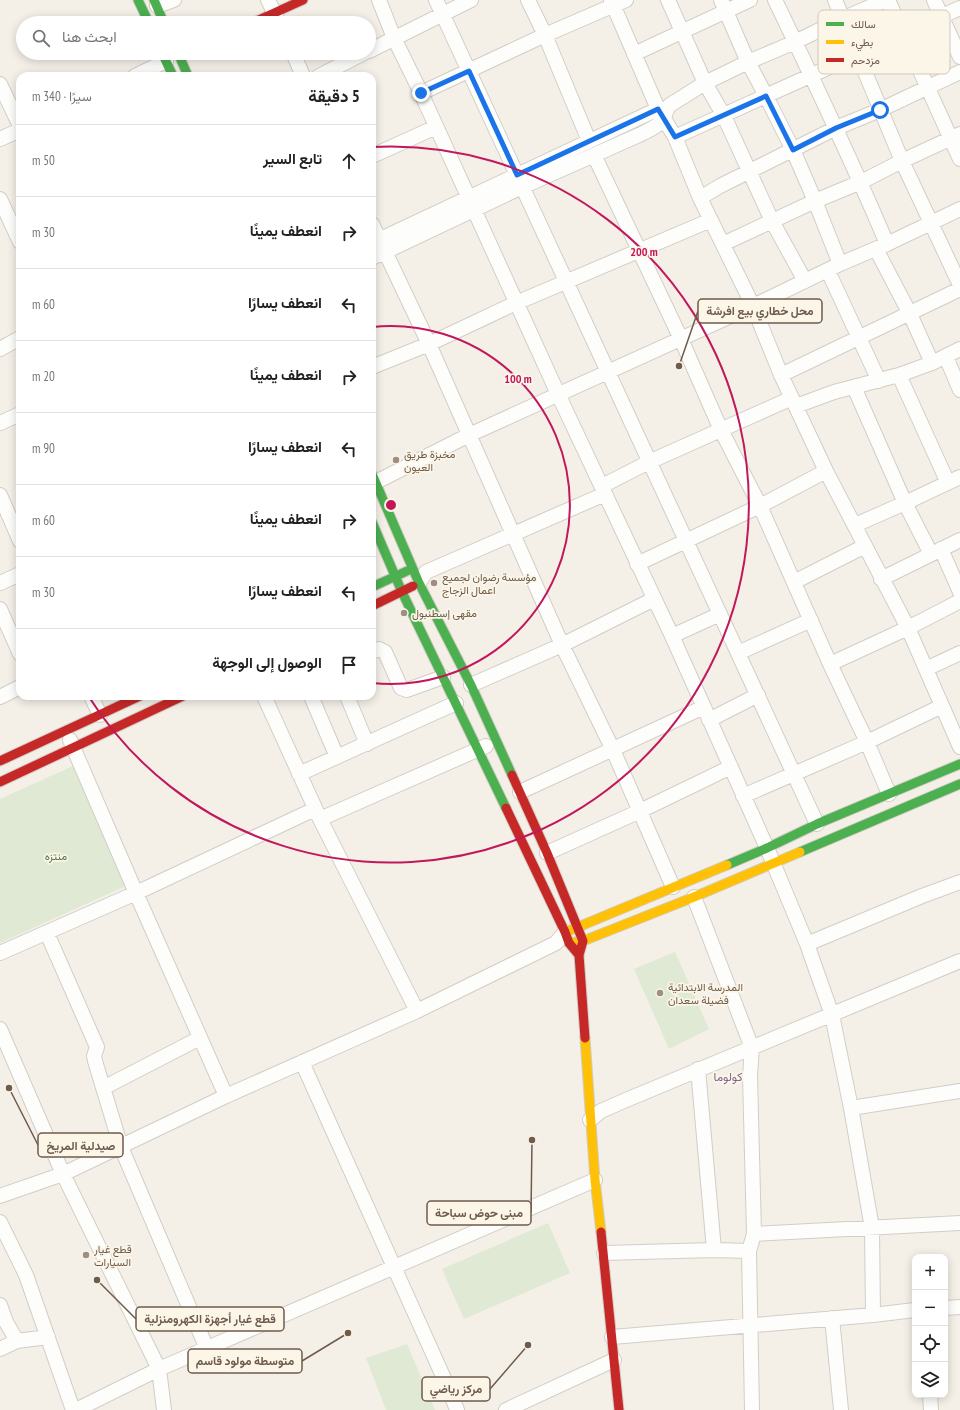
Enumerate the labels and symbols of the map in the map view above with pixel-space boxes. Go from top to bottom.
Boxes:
legend [818,10,950,74]
text: سالك [851,17,876,31]
text: بطيء [851,35,873,52]
text: مزدحم [851,53,880,68]
route end [412,84,430,102]
route start [871,101,889,119]
text: 200 m [630,244,658,259]
callout: محل خطاري بيع افرشة [698,299,822,323]
text: محل خطاري بيع افرشة [706,303,814,321]
text: 100 m [504,371,532,386]
place label: مخبزة طريق العيون [404,447,455,474]
marker: مخبزة طريق العيون [391,455,401,465]
centre of rings [384,498,398,512]
place label: مؤسسة رضوان لجميع اعمال الزجاج [442,570,536,598]
marker: مؤسسة رضوان لجميع اعمال الزجاج [429,578,439,588]
place label: مقهى إسطنبول [412,606,477,620]
marker: مقهى إسطنبول [399,608,409,618]
park label: منتزه [45,849,67,863]
place label: المدرسة الابتدائية فضيلة سعدان [668,980,743,1007]
marker: المدرسة الابتدائية فضيلة سعدان [655,988,665,998]
district label: كولوما [714,1069,743,1085]
callout: صيدلية المريخ [38,1133,123,1157]
text: صيدلية المريخ [46,1138,116,1154]
callout: مبنى حوض سباحة [427,1201,531,1225]
text: مبنى حوض سباحة [435,1205,523,1221]
place label: قطع غيار السيارات [93,1242,132,1269]
marker: قطع غيار السيارات [81,1250,91,1260]
callout: قطع غيار أجهزة الكهرومنزلية [136,1307,284,1331]
text: قطع غيار أجهزة الكهرومنزلية [144,1311,276,1327]
callout: متوسطة مولود قاسم [188,1349,302,1373]
text: متوسطة مولود قاسم [196,1353,295,1369]
callout: مركز رياضي [422,1377,490,1401]
text: مركز رياضي [430,1381,483,1399]

